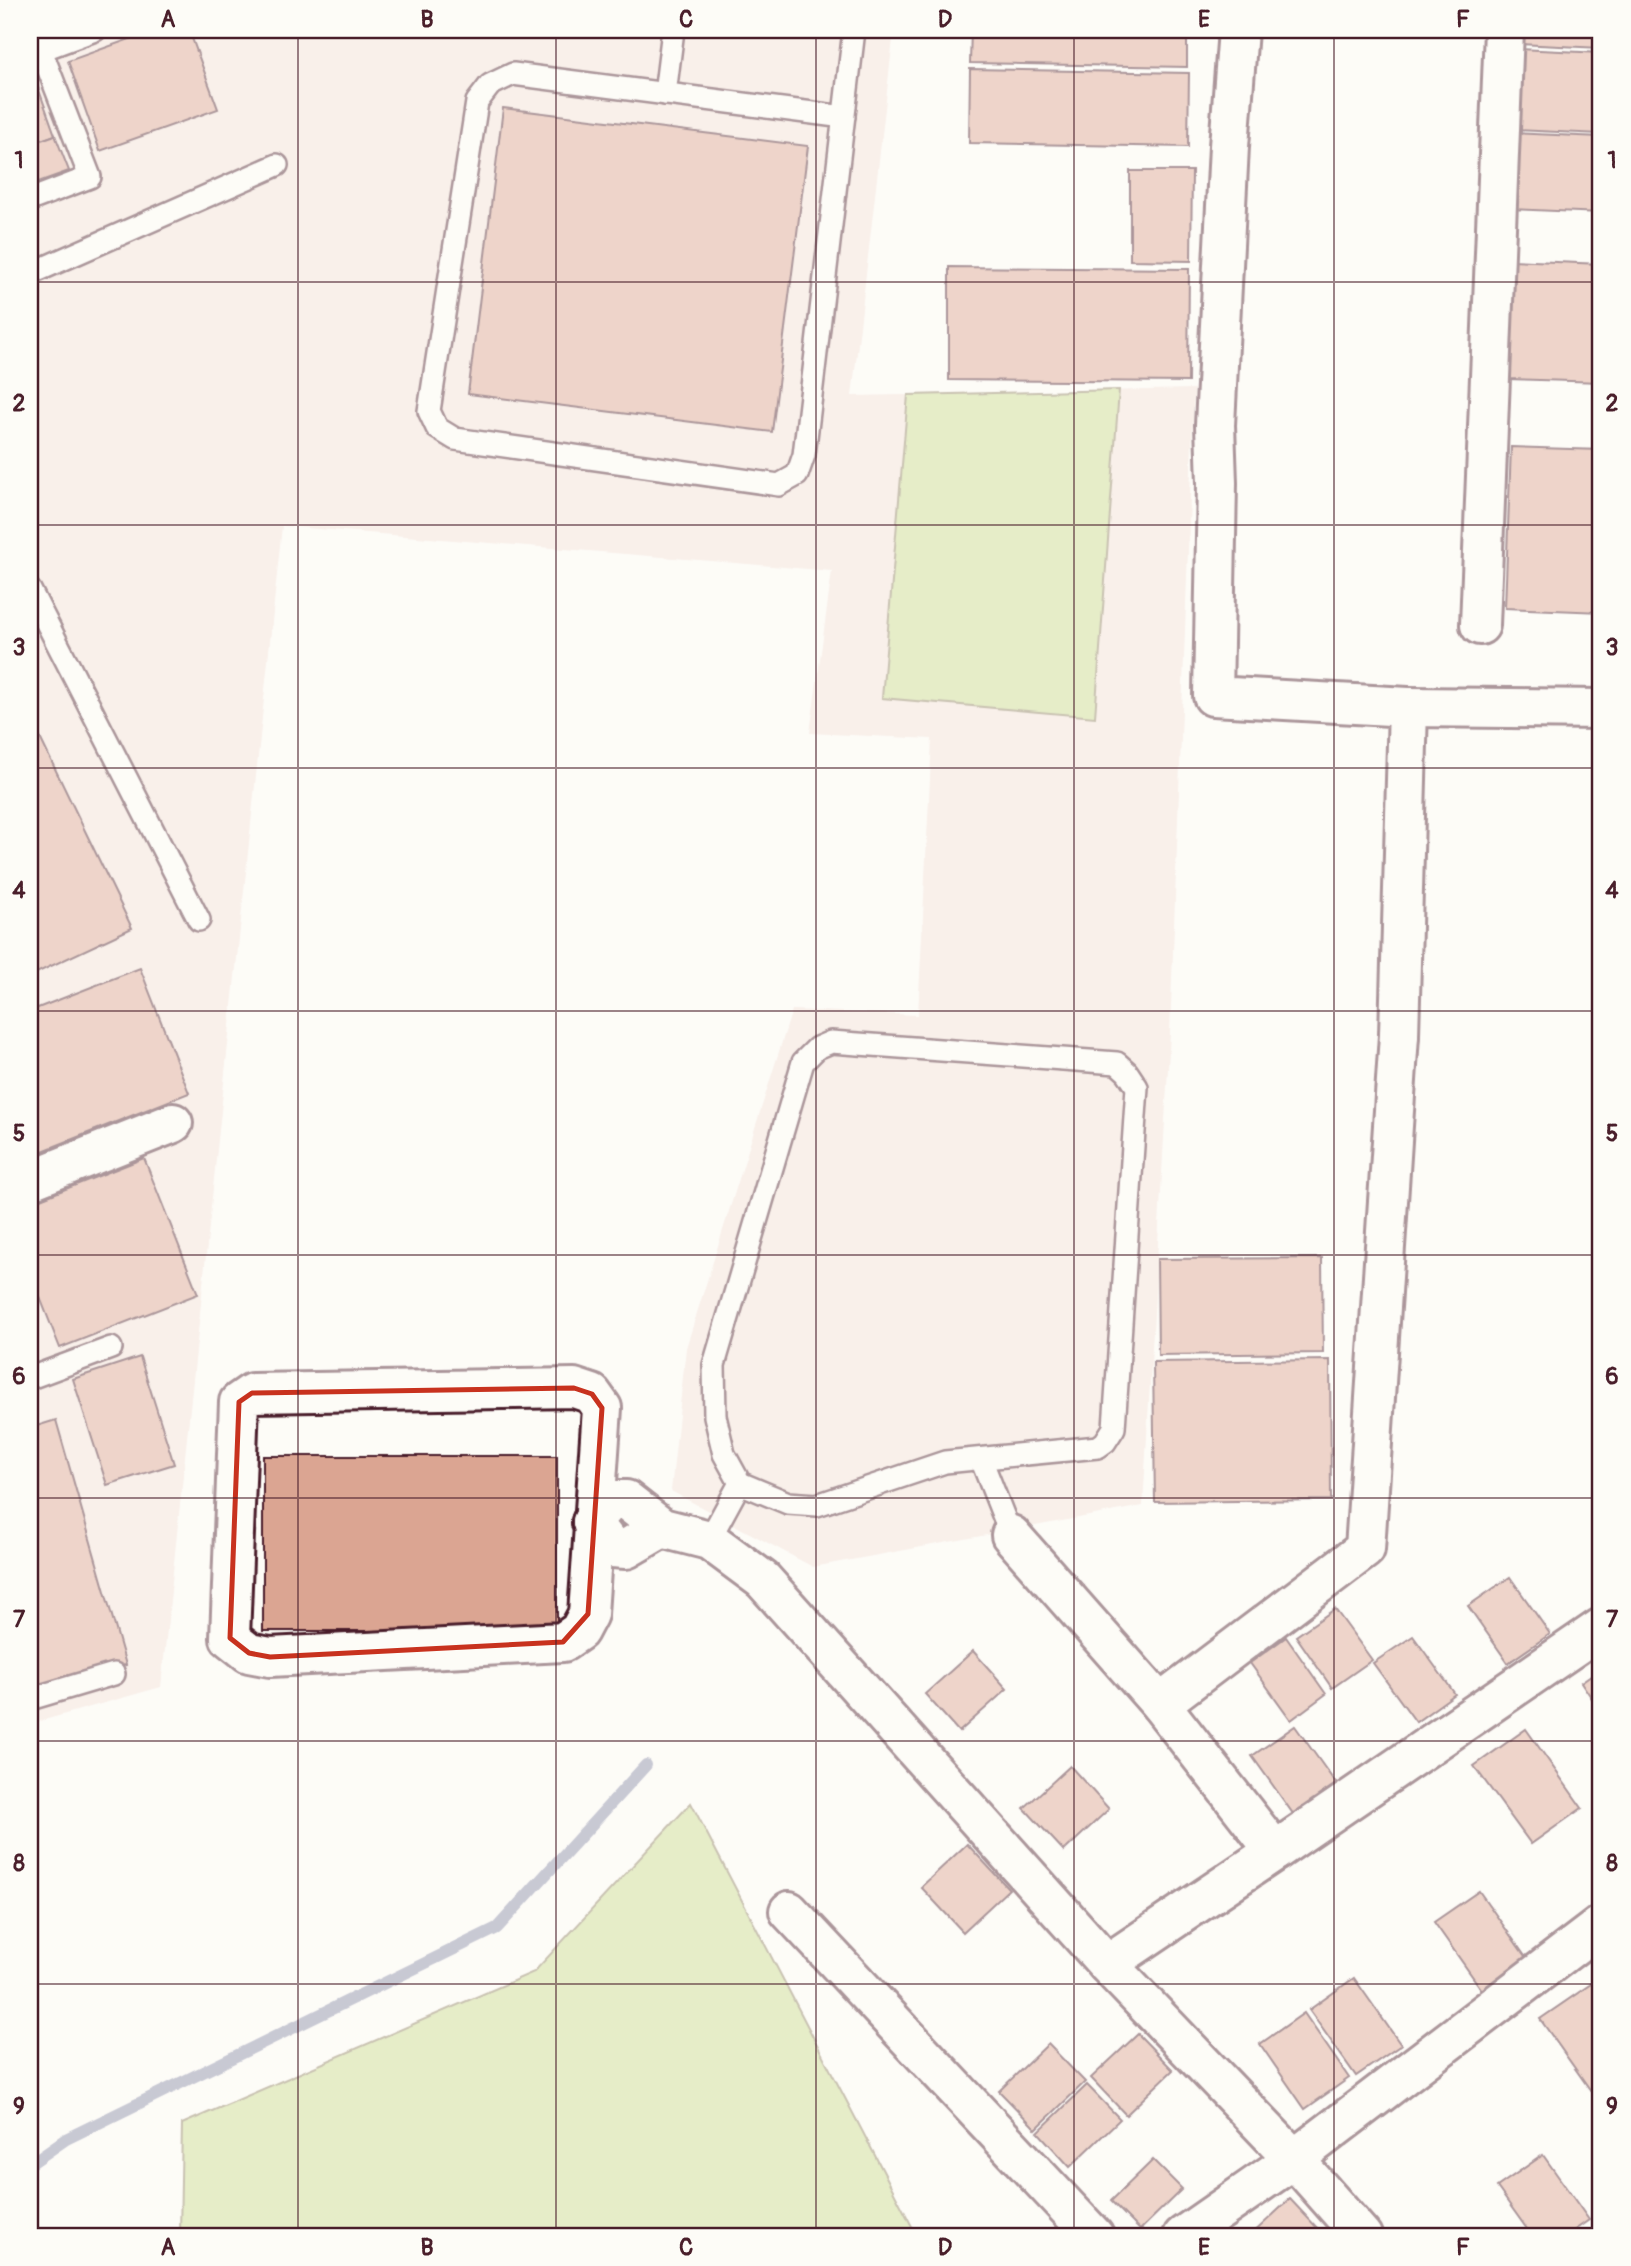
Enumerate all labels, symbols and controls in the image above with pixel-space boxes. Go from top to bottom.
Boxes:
text: A [161,5,176,34]
text: B [420,5,434,34]
text: C [679,5,693,34]
text: D [938,5,952,34]
text: E [1198,5,1210,34]
text: F [1456,5,1470,34]
text: 1 [15,146,24,175]
text: 1 [1608,146,1617,175]
text: 2 [13,389,26,418]
text: 2 [1606,389,1619,418]
text: 3 [13,633,25,662]
text: 3 [1606,633,1618,662]
text: 4 [12,876,26,905]
text: 4 [1605,876,1619,905]
text: 5 [13,1119,25,1148]
text: 5 [1606,1119,1618,1148]
text: 6 [12,1362,26,1391]
text: 6 [1605,1362,1619,1391]
text: 7 [13,1605,26,1634]
text: 7 [1606,1605,1619,1634]
text: 8 [13,1849,25,1878]
text: 8 [1606,1849,1618,1878]
text: 9 [13,2092,25,2121]
text: 9 [1606,2092,1618,2121]
text: A [161,2233,176,2262]
text: B [420,2233,434,2262]
text: C [679,2233,693,2262]
text: D [938,2233,952,2262]
text: E [1198,2233,1210,2262]
text: F [1456,2233,1470,2262]

